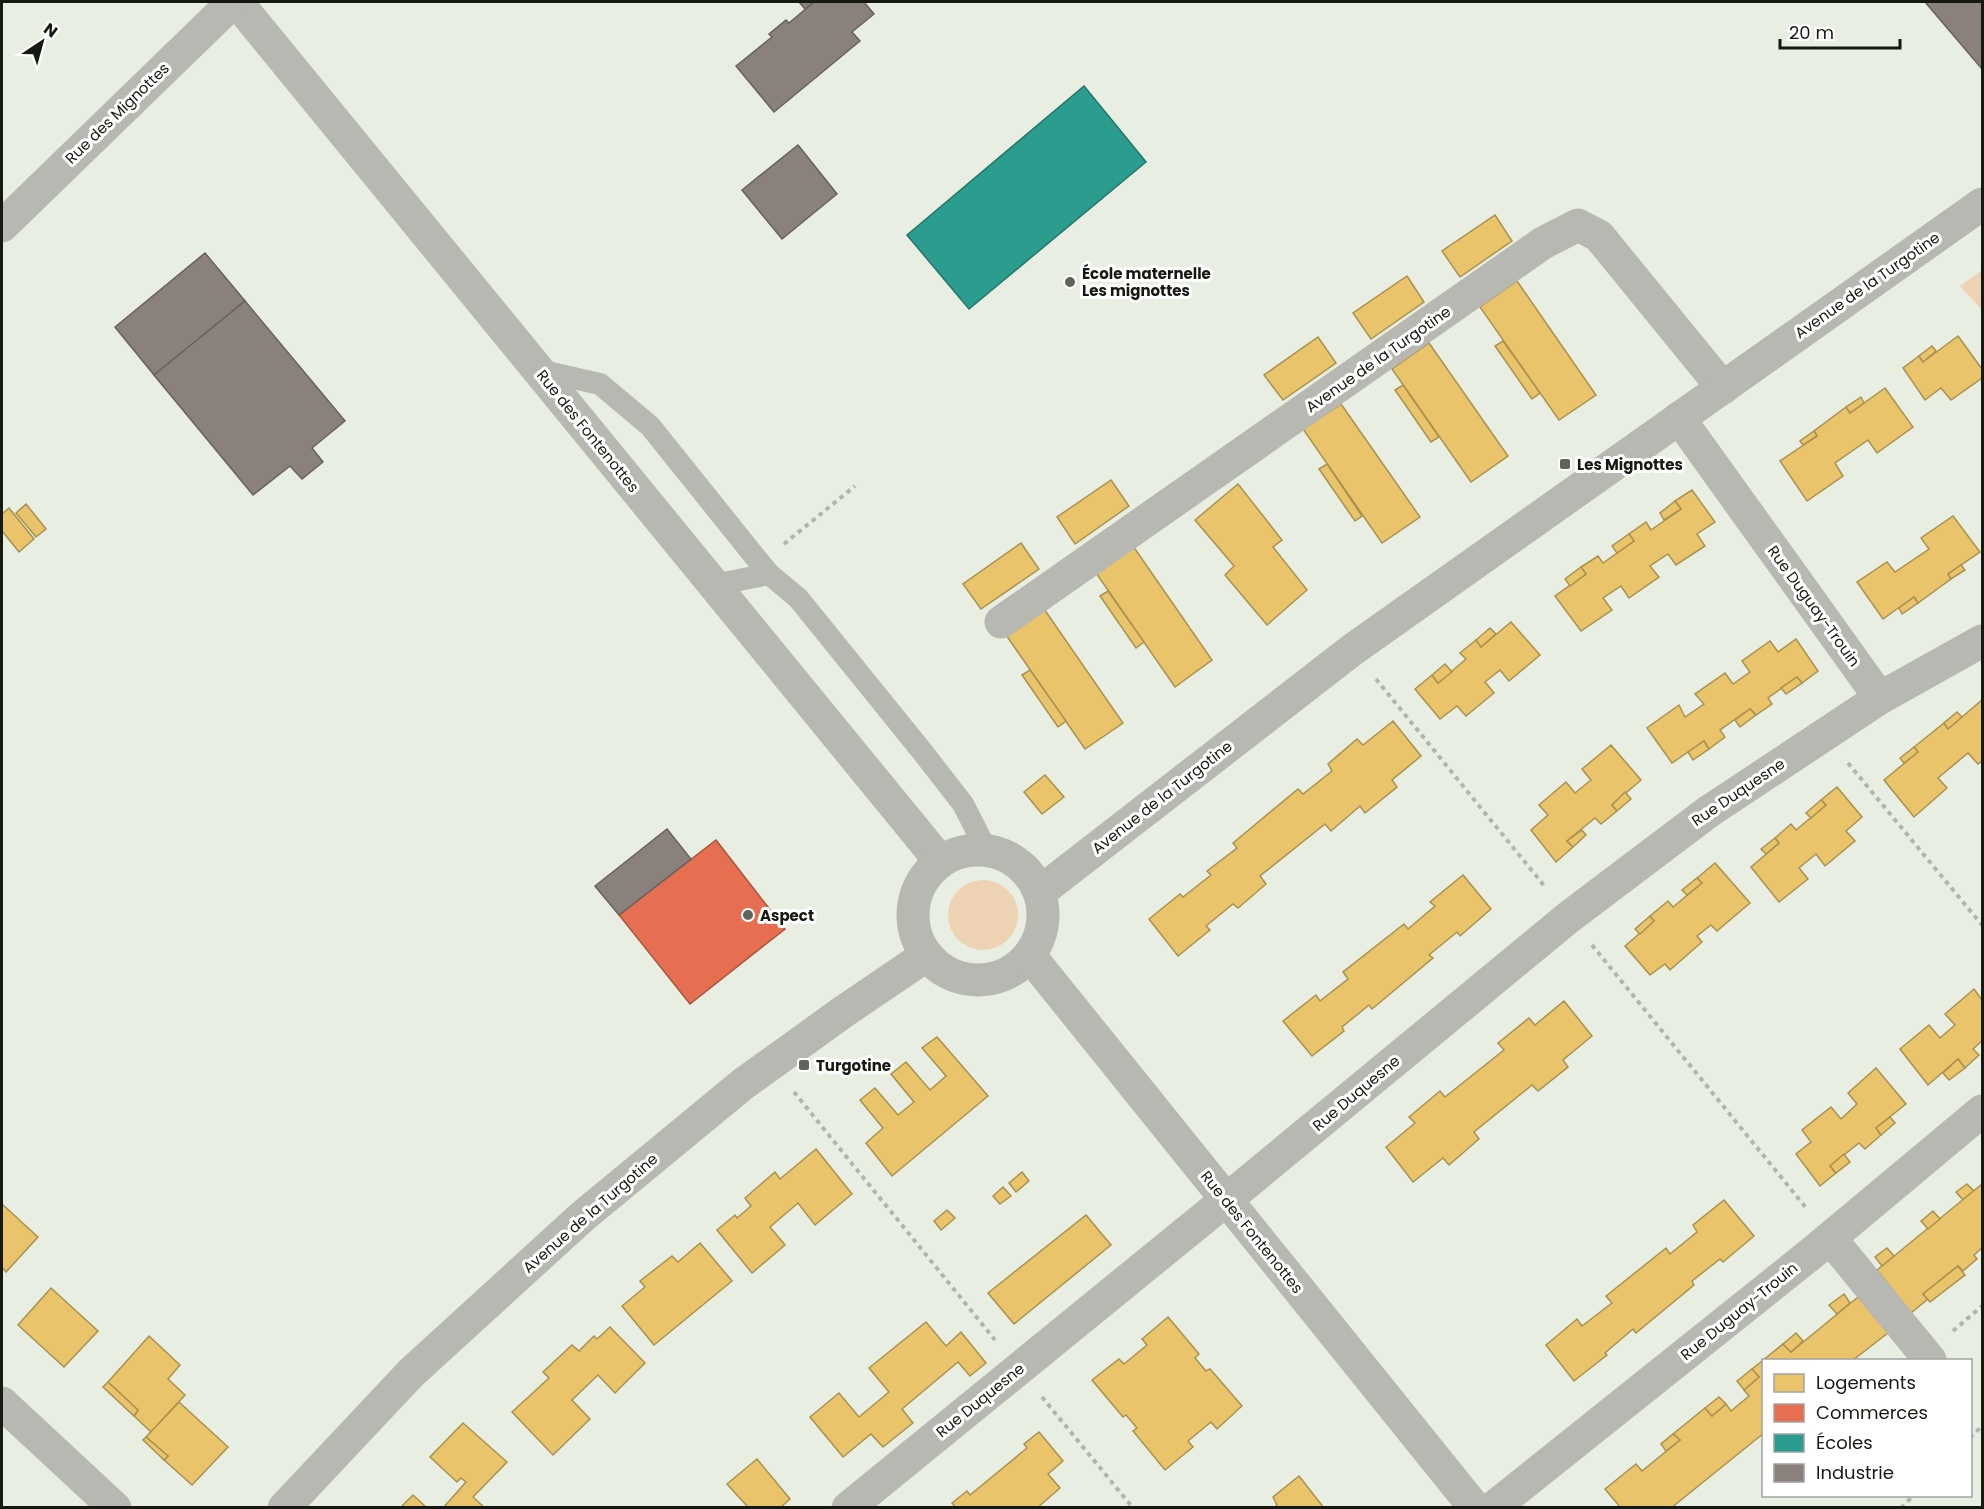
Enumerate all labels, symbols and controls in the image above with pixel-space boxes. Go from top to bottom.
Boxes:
north arrow [12,12,72,72]
scale bar [1780,12,1900,50]
text: N [39,17,62,43]
text: 20 m [1789,20,1834,45]
street label: Rue des Mignottes [60,58,174,168]
street label: Avenue de la Turgotine [1790,227,1944,343]
place label: École maternelle Les mignottes [1082,263,1211,301]
marker: École maternelle Les mignottes [1063,275,1077,289]
street label: Avenue de la Turgotine [1301,301,1455,417]
street label: Rue des Fontenottes [532,365,644,497]
place label: Les Mignottes [1577,454,1683,475]
marker: Les Mignottes [1558,457,1572,471]
street label: Rue Duguay-Trouin [1763,541,1865,671]
street label: Avenue de la Turgotine [1087,736,1237,858]
street label: Rue Duquesne [1687,753,1789,831]
place label: Aspect [760,905,814,926]
marker: Aspect [741,908,755,922]
street label: Rue Duquesne [1308,1050,1404,1136]
place label: Turgotine [816,1055,891,1076]
marker: Turgotine [797,1058,811,1072]
street label: Avenue de la Turgotine [518,1148,662,1278]
street label: Rue des Fontenottes [1196,1166,1308,1298]
street label: Rue Duguay-Trouin [1676,1257,1802,1365]
street label: Rue Duquesne [931,1358,1029,1442]
legend [1762,1359,1972,1497]
text: Logements [1816,1370,1916,1395]
text: Commerces [1816,1400,1928,1425]
text: Écoles [1816,1430,1873,1455]
text: Industrie [1816,1460,1894,1485]

